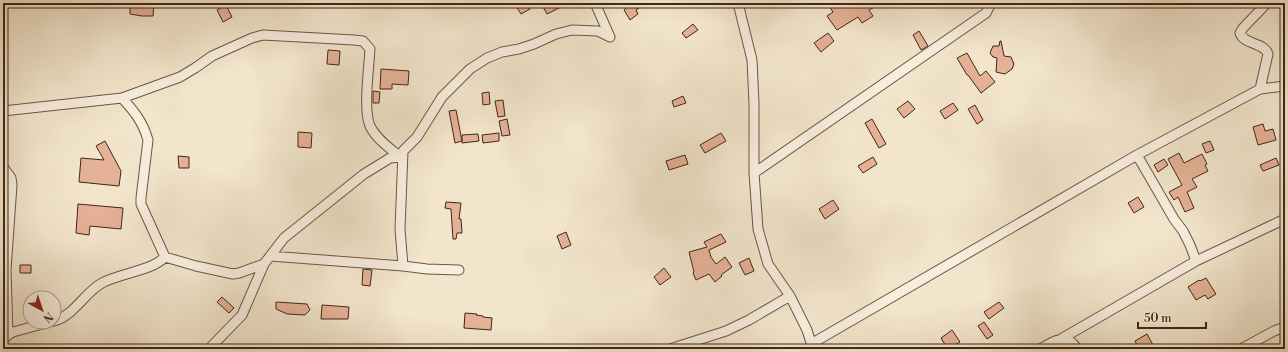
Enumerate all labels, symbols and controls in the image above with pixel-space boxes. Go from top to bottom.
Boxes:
north arrow [22,290,62,330]
scale bar [1138,304,1206,330]
text: N [40,309,56,325]
text: 50 m [1144,311,1172,326]

